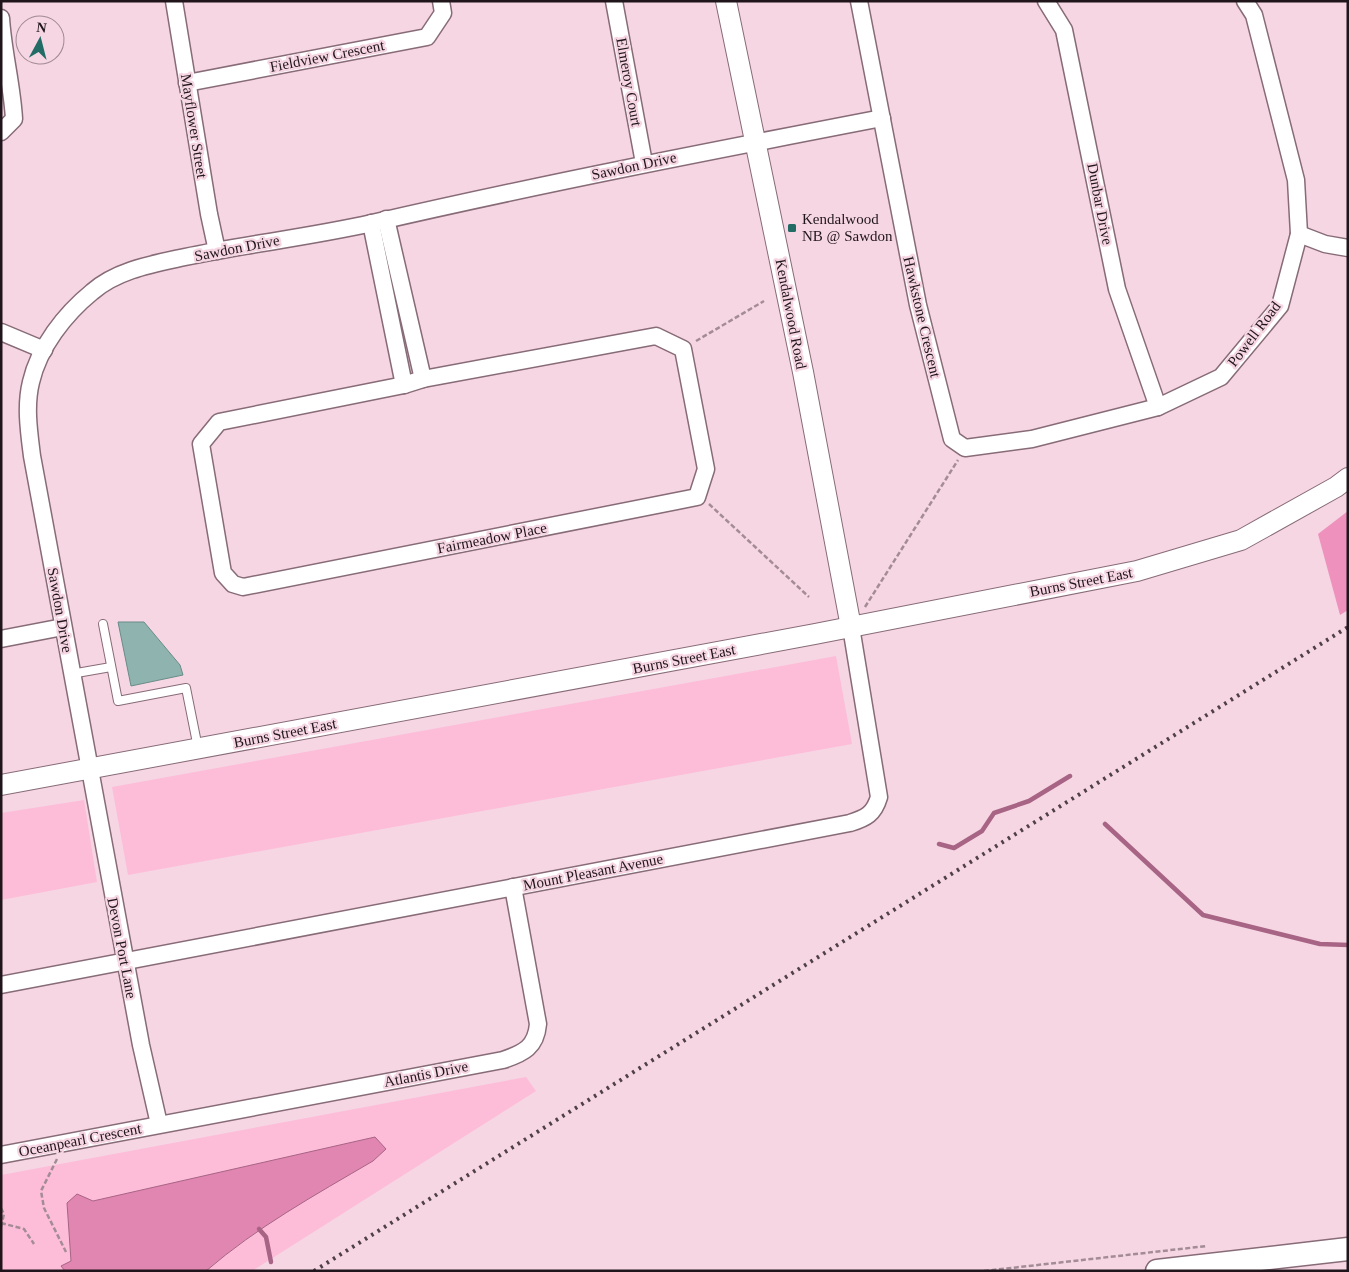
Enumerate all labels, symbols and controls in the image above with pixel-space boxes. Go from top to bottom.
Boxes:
north arrow [15,15,65,65]
text: N [36,20,47,36]
street label: Fieldview Crescent [268,37,386,75]
street label: Elmeroy Court [613,37,645,128]
street label: Mayflower Street [178,73,210,180]
street label: Sawdon Drive [590,149,678,183]
street label: Dunbar Drive [1084,162,1116,247]
place label: Kendalwood NB @ Sawdon [802,211,893,244]
marker: Kendalwood NB @ Sawdon [786,222,798,234]
street label: Sawdon Drive [193,232,281,264]
street label: Hawkstone Crescent [900,255,944,380]
street label: Kendalwood Road [772,257,810,371]
street label: Powell Road [1224,298,1284,370]
street label: Fairmeadow Place [436,519,548,556]
street label: Burns Street East [1028,564,1134,600]
street label: Sawdon Drive [45,566,75,654]
street label: Burns Street East [631,641,737,677]
street label: Burns Street East [232,715,338,751]
street label: Mount Pleasant Avenue [522,851,665,893]
street label: Devon Port Lane [104,896,140,1000]
street label: Atlantis Drive [383,1058,470,1090]
street label: Oceanpearl Crescent [17,1120,143,1160]

